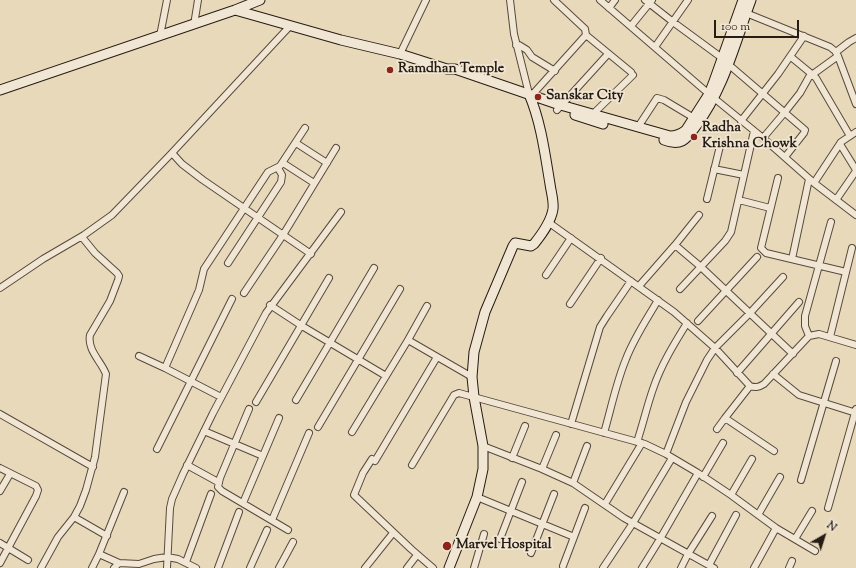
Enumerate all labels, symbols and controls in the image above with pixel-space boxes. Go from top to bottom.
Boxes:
scale bar [716,12,801,38]
text: 100 m [721,18,750,36]
place label: Ramdhan Temple [398,62,504,78]
marker: Ramdhan Temple [385,65,395,75]
place label: Sanskar City [546,89,623,105]
marker: Sanskar City [533,92,543,102]
place label: Radha Krishna Chowk [702,121,797,154]
marker: Radha Krishna Chowk [689,132,699,142]
north arrow [804,516,844,556]
text: N [823,518,840,536]
place label: Marvel Hospital [456,538,552,554]
marker: Marvel Hospital [441,540,453,552]

